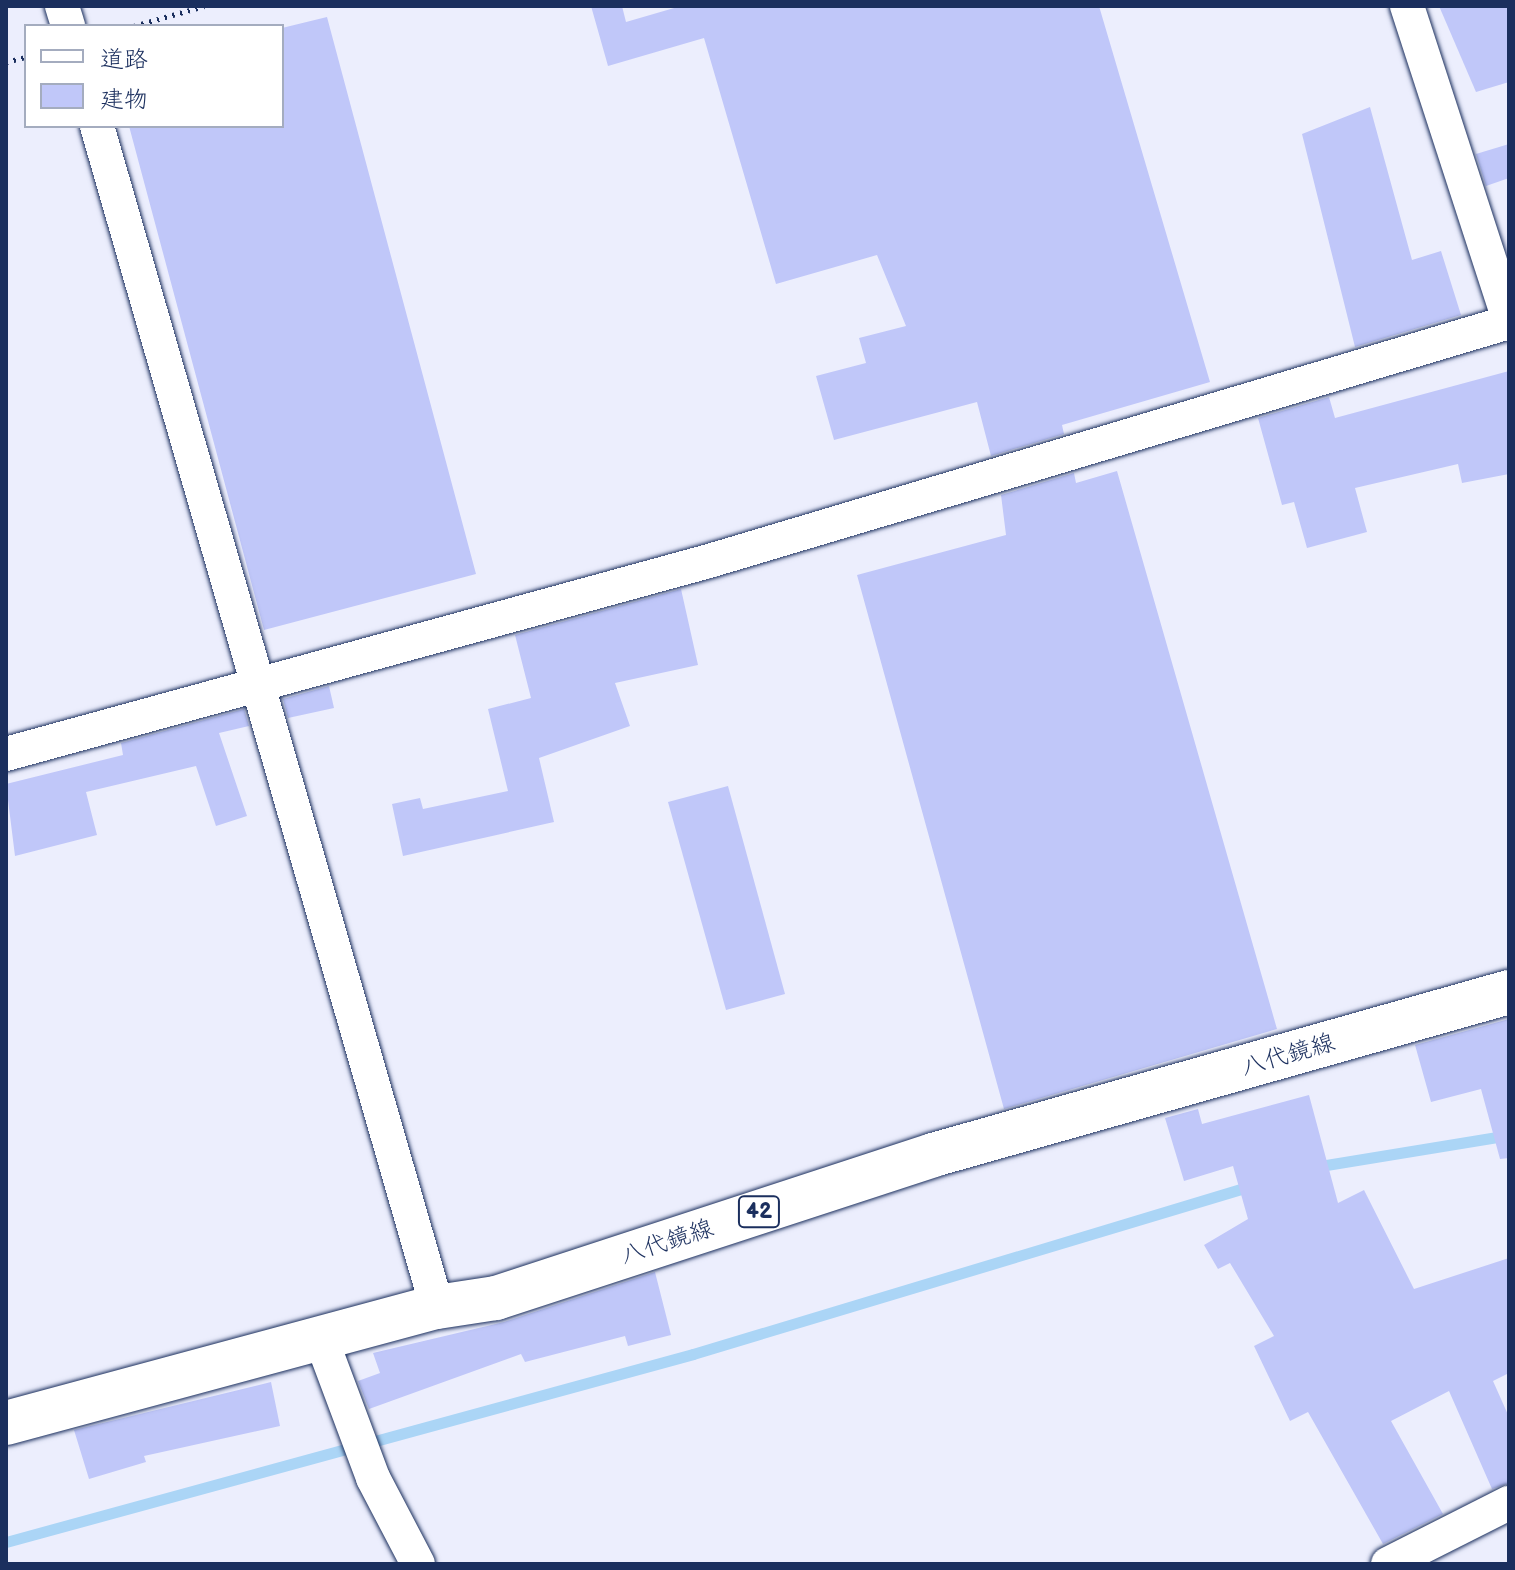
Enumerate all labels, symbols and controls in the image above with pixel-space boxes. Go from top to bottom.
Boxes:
legend [24,24,284,128]
text: 道路 [100,45,148,74]
text: 建物 [100,85,148,114]
street label: 八代鏡線 [1238,1028,1338,1082]
road number: 42 [737,1194,781,1230]
street label: 八代鏡線 [617,1213,717,1271]

